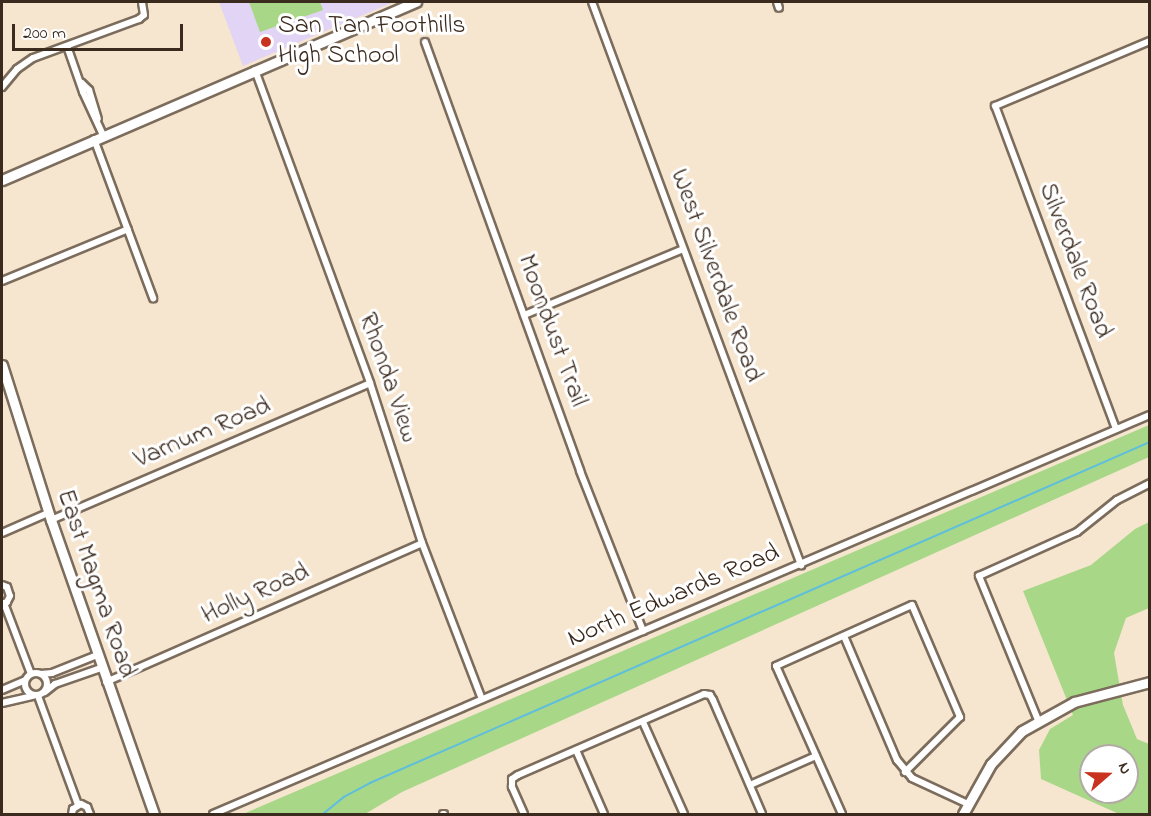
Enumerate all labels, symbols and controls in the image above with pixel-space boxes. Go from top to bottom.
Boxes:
place label: San Tan Foothills High School [278,11,466,72]
scale bar [15,12,186,50]
text: 200 m [23,21,66,47]
marker: San Tan Foothills High School [259,35,273,49]
street label: West Silverdale Road [662,165,768,387]
street label: Silverdale Road [1030,179,1118,343]
street label: Moondust Trail [509,251,593,411]
street label: Rhonda View [350,309,424,447]
street label: Varnum Road [130,391,276,477]
street label: East Magma Road [48,486,142,682]
street label: North Edwards Road [563,538,785,656]
street label: Holly Road [198,558,314,632]
north arrow [1079,744,1139,804]
text: N [1111,759,1137,778]

